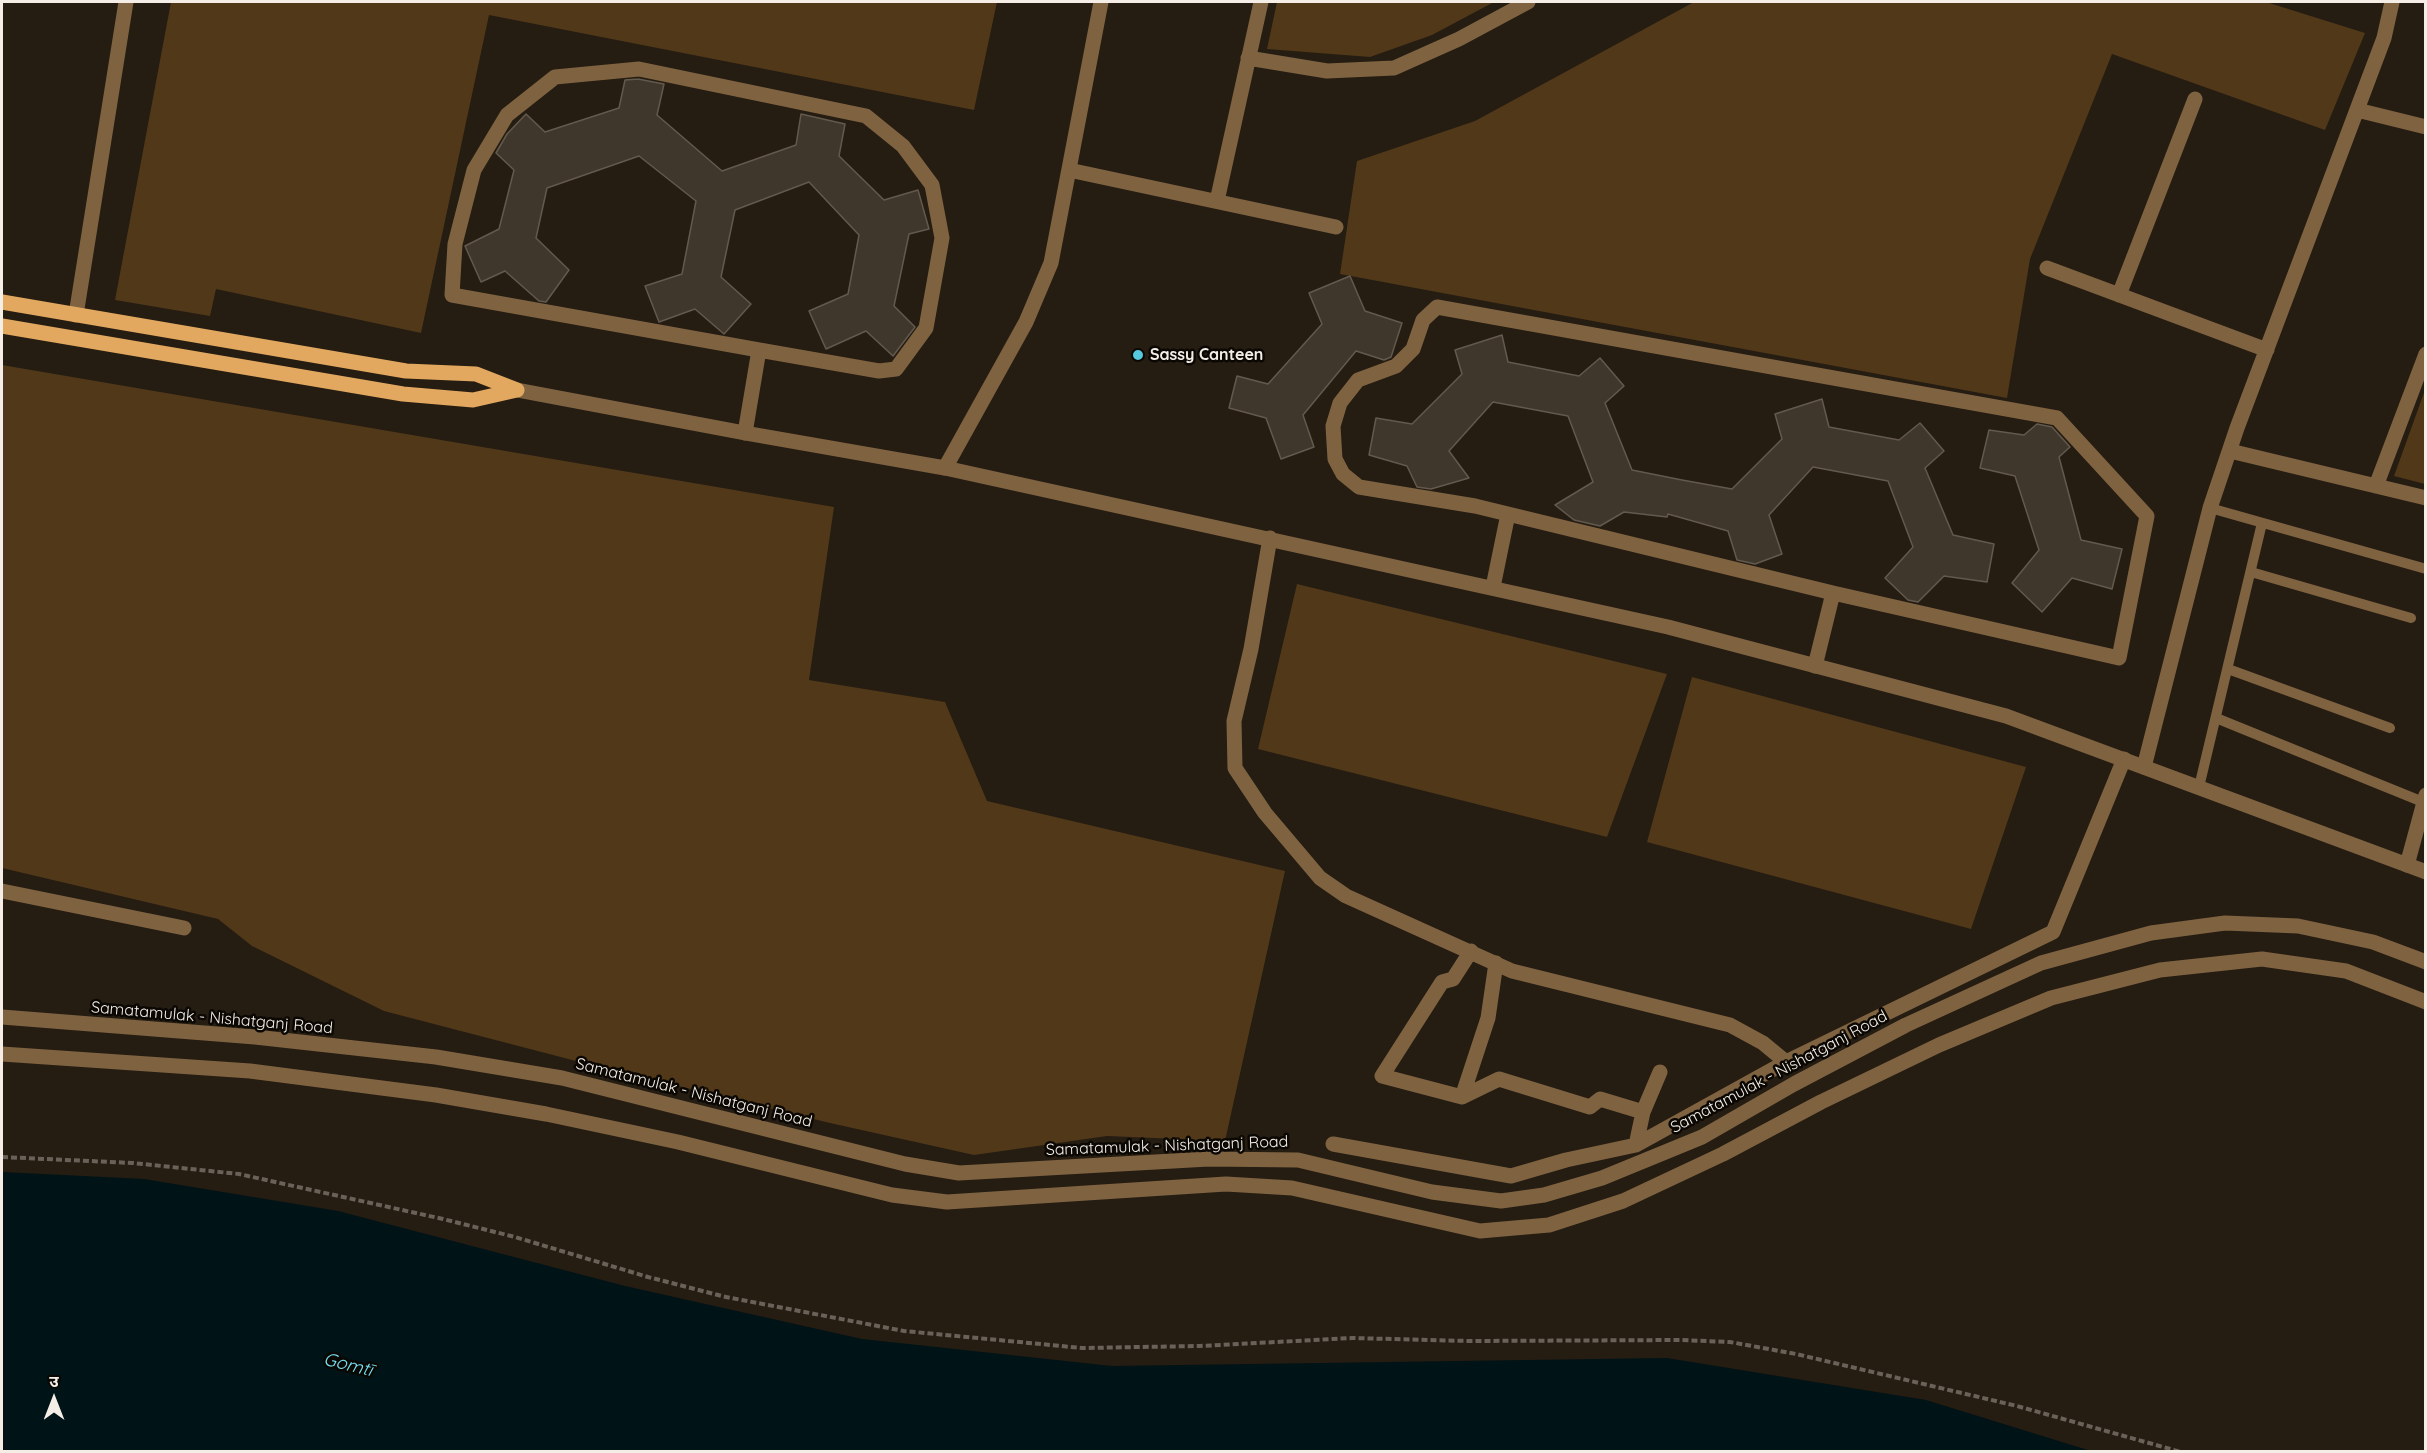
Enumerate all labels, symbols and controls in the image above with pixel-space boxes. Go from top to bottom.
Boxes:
place label: Sassy Canteen [1150,345,1263,365]
marker: Sassy Canteen [1131,348,1145,362]
street label: Samatamulak - Nishatganj Road [90,998,334,1038]
street label: Samatamulak - Nishatganj Road [1667,1007,1891,1137]
street label: Samatamulak - Nishatganj Road [574,1054,814,1132]
street label: Samatamulak - Nishatganj Road [1045,1132,1289,1160]
water label: Gomtī [321,1349,375,1381]
north arrow [24,1369,84,1429]
text: उ [49,1371,59,1391]

